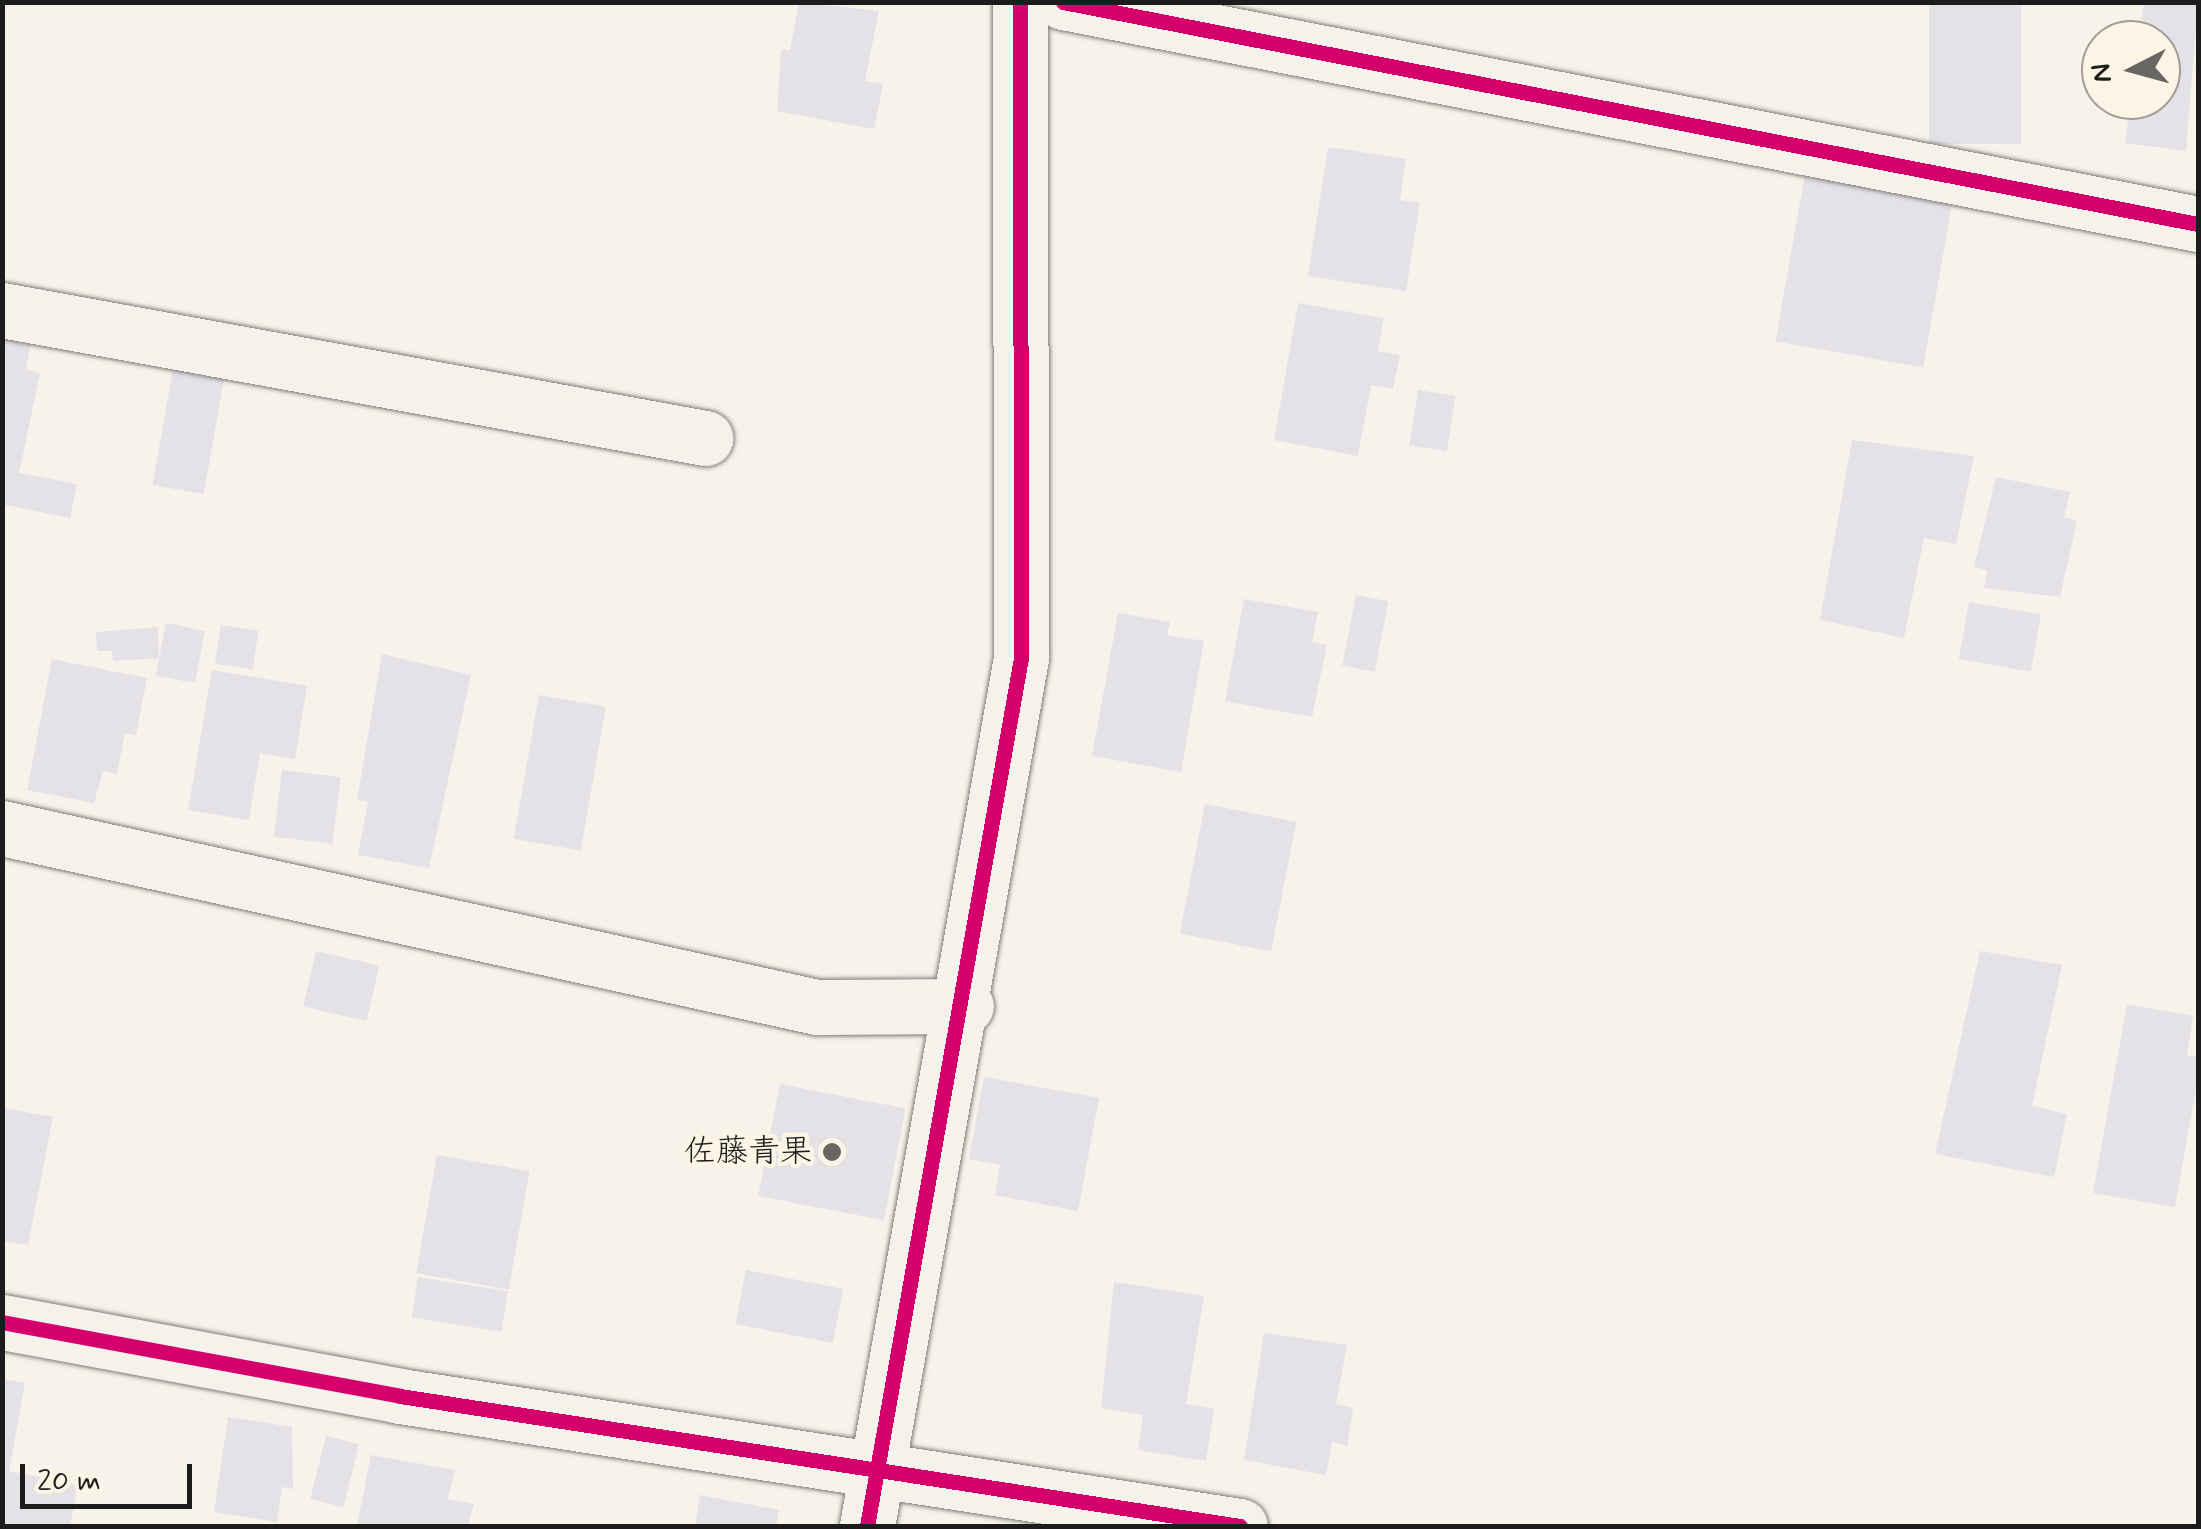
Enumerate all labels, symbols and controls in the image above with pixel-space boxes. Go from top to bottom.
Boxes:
north arrow [2081,20,2181,120]
text: N [2083,62,2122,84]
place label: 佐藤青果 [684,1133,812,1171]
marker: 佐藤青果 [821,1141,843,1163]
scale bar [25,1444,198,1506]
text: 20 m [37,1462,101,1501]

